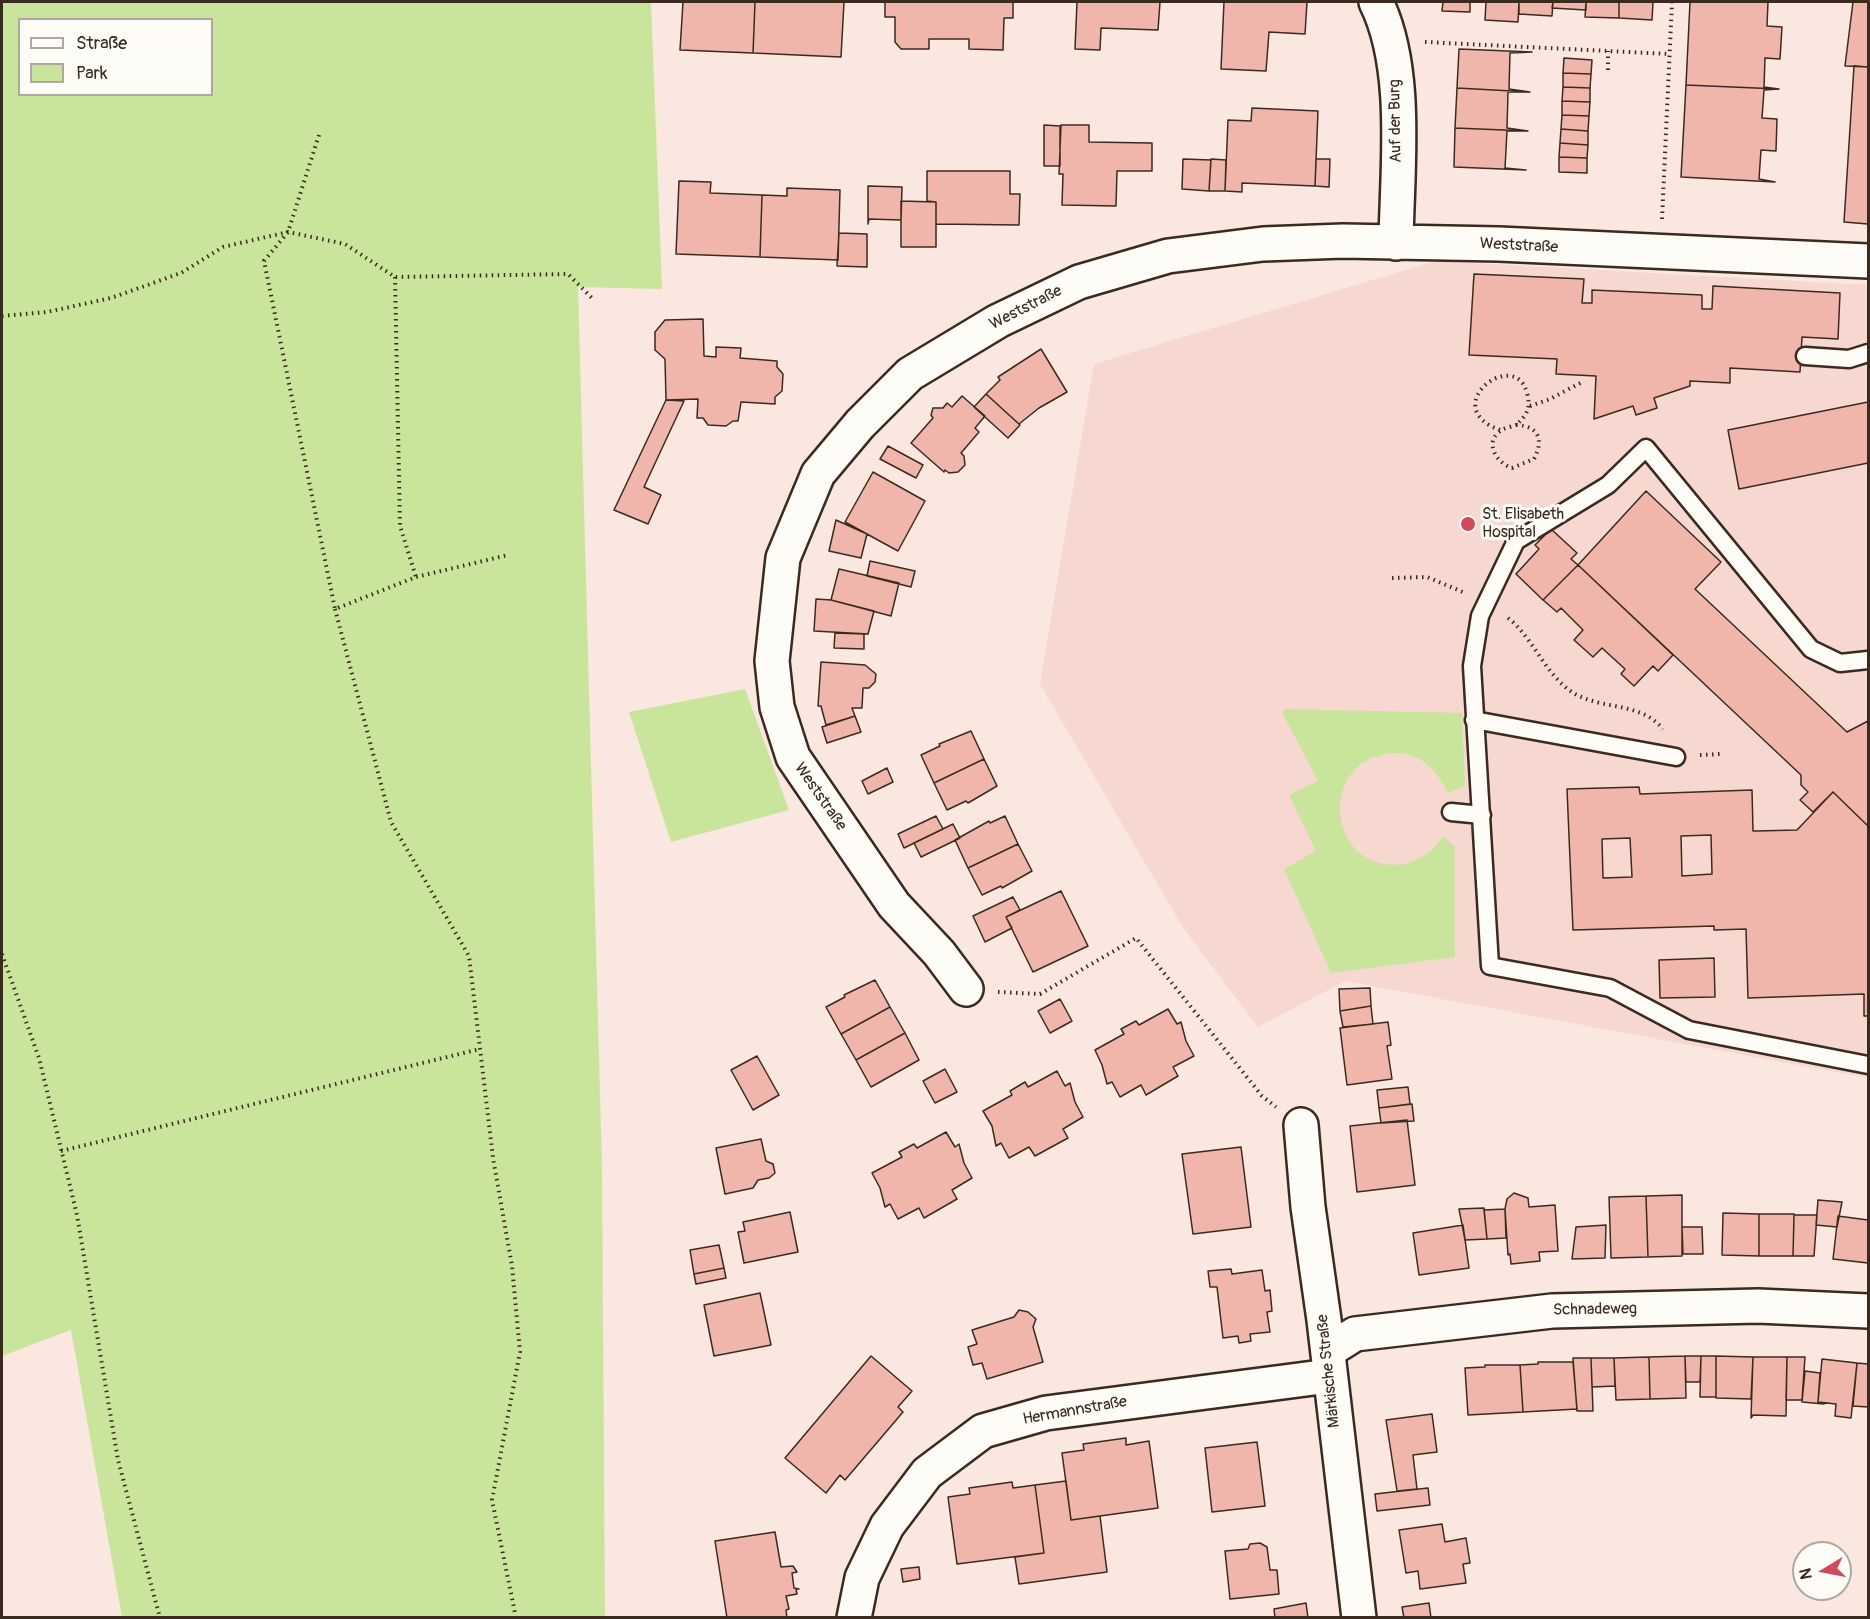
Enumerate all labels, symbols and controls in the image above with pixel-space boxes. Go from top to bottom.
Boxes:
legend [18,18,213,96]
text: Straße [76,32,127,55]
text: Park [76,62,108,85]
street label: Auf der Burg [1386,79,1406,163]
street label: Weststraße [1479,234,1559,258]
street label: Weststraße [987,282,1065,334]
place label: St. Elisabeth Hospital [1482,505,1564,543]
marker: St. Elisabeth Hospital [1459,515,1477,533]
street label: Weststraße [790,759,850,835]
street label: Schnadeweg [1553,1300,1637,1320]
street label: Märkische Straße [1313,1313,1345,1429]
street label: Hermannstraße [1021,1392,1129,1430]
north arrow [1792,1541,1852,1601]
text: N [1795,1567,1817,1581]

